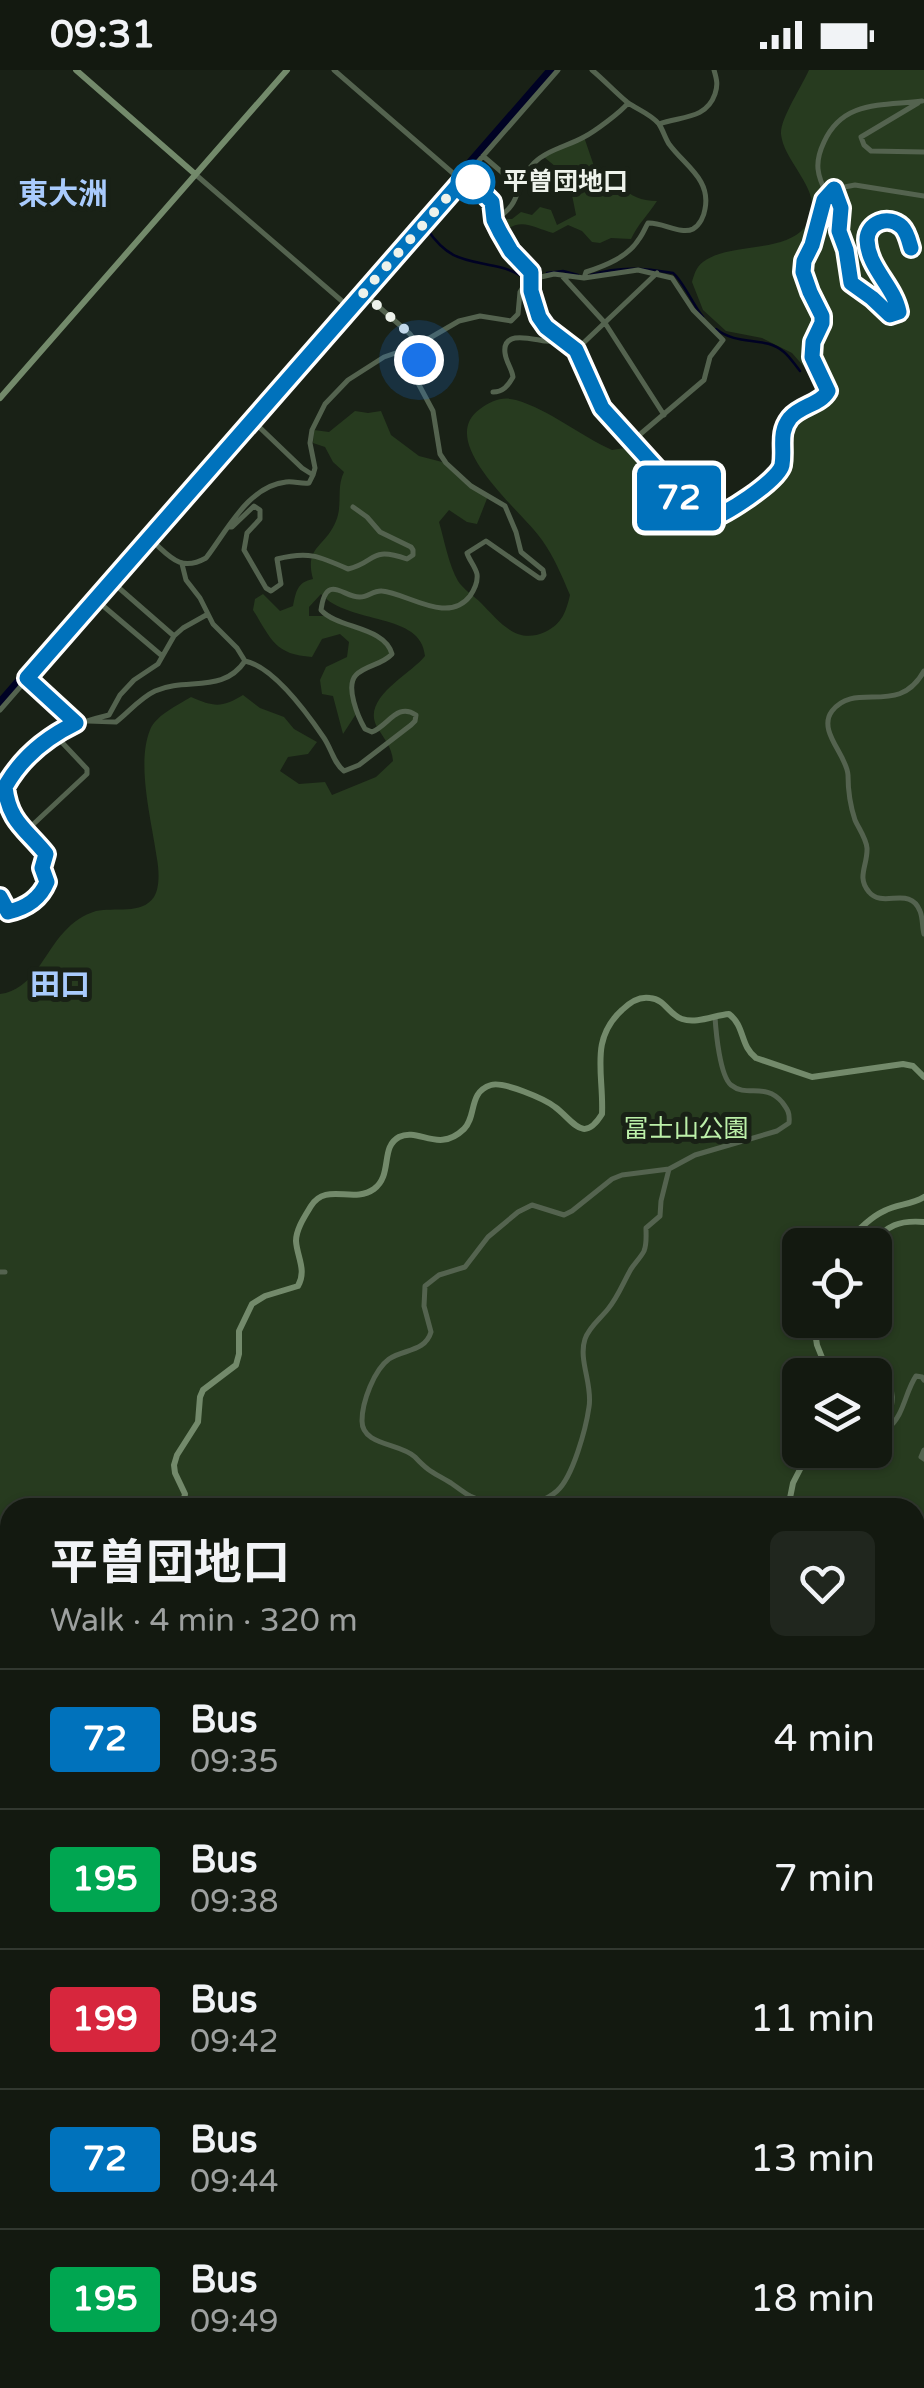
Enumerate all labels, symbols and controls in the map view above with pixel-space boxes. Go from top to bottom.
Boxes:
text: 09:31 [50,12,155,58]
marker: 平曽団地口 [452,161,494,203]
place label: 平曽団地口 [503,167,628,197]
district label: 東大洲 [18,176,108,213]
your location [394,335,444,385]
line badge: 72 [634,466,724,530]
text: 72 [657,477,701,519]
district label: 田口 [30,967,90,1004]
park label: 冨士山公園 [623,1114,749,1144]
map controls [782,1228,892,1468]
button: locate [782,1228,892,1338]
button: layers [782,1358,892,1468]
button: heart [770,1531,875,1636]
text: 平曽団地口 [50,1535,290,1593]
text: Walk · 4 min · 320 m [50,1602,358,1640]
text: Bus [190,1697,257,1743]
text: 4 min [774,1716,875,1762]
text: 72 [83,1718,127,1760]
text: 09:35 [190,1743,279,1781]
text: Bus [190,1837,257,1883]
text: 7 min [774,1856,875,1902]
text: 195 [72,1858,138,1900]
text: 09:38 [190,1883,279,1921]
text: Bus [190,1977,257,2023]
text: 11 min [750,1996,875,2042]
text: 199 [72,1998,138,2040]
text: 09:42 [190,2023,279,2061]
text: Bus [190,2117,257,2163]
text: 13 min [750,2136,875,2182]
text: 72 [83,2138,127,2180]
text: 09:44 [190,2163,279,2201]
text: Bus [190,2257,257,2303]
text: 18 min [750,2276,875,2322]
text: 195 [72,2278,138,2320]
text: 09:49 [190,2303,279,2341]

